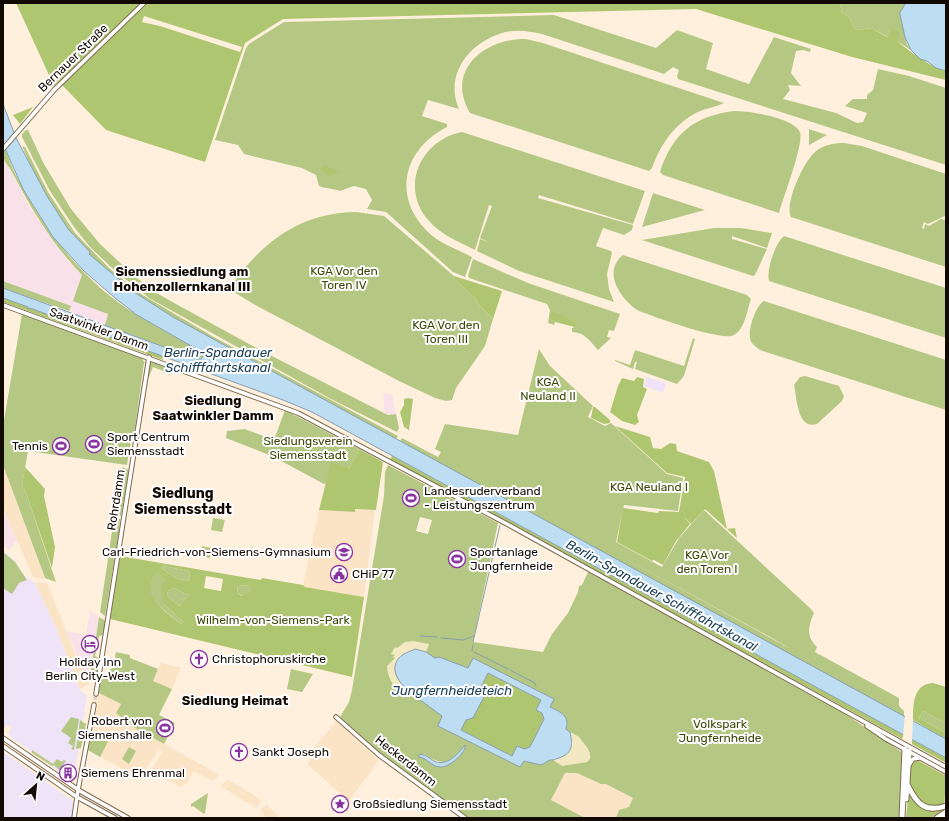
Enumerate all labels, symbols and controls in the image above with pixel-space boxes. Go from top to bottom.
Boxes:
street label: Bernauer Straße [35,21,111,95]
district label: Siemenssiedlung am Hohenzollernkanal III [114,264,250,294]
park label: KGA Vor den Toren IV [310,264,378,292]
street label: Saatwinkler Damm [48,305,150,353]
park label: KGA Vor den Toren III [412,318,480,346]
water label: Berlin-Spandauer Schifffahrtskanal [164,345,273,375]
park label: KGA Neuland II [520,375,576,403]
district label: Siedlung Saatwinkler Damm [152,393,274,423]
place label: Sport Centrum Siemensstadt [107,430,190,458]
sports icon: Sport Centrum Siemensstadt [84,434,104,454]
park label: Siedlungsverein Siemensstadt [263,434,353,462]
sports icon: Tennis [51,436,71,456]
place label: Tennis [12,439,48,453]
street label: Rohrdamm [104,469,128,531]
park label: KGA Neuland I [610,480,688,494]
place label: Landesruderverband - Leistungszentrum [424,484,541,512]
district label: Siedlung Siemensstadt [134,485,232,518]
sports icon: Landesruderverband - Leistungszentrum [401,488,421,508]
water label: Berlin-Spandauer Schifffahrtskanal [564,536,761,655]
school or university icon: Carl-Friedrich-von-Siemens-Gymnasium [334,542,354,562]
place label: Carl-Friedrich-von-Siemens-Gymnasium [102,545,331,559]
place label: Sportanlage Jungfernheide [470,545,553,573]
park label: KGA Vor den Toren I [676,548,738,576]
sports icon: Sportanlage Jungfernheide [447,549,467,569]
public building icon: CHiP 77 [329,564,349,584]
place label: CHiP 77 [352,567,394,581]
park label: Wilhelm-von-Siemens-Park [196,613,350,627]
hotel icon: Holiday Inn Berlin City-West [80,634,100,654]
church icon: Christophoruskirche [189,649,209,669]
place label: Christophoruskirche [212,652,326,666]
place label: Holiday Inn Berlin City-West [45,655,135,683]
water label: Jungfernheideteich [392,683,512,699]
district label: Siedlung Heimat [182,693,288,708]
place label: Robert von Siemenshalle [78,714,152,742]
park label: Volkspark Jungfernheide [678,717,762,745]
sports icon: Robert von Siemenshalle [155,718,175,738]
street label: Heckerdamm [373,733,439,789]
church icon: Sankt Joseph [229,742,249,762]
place label: Sankt Joseph [252,745,329,759]
building icon: Siemens Ehrenmal [58,763,78,783]
north arrow [16,765,56,805]
place label: Siemens Ehrenmal [81,766,185,780]
text: N [34,769,47,784]
place icon: Großsiedlung Siemensstadt [330,794,350,814]
place label: Großsiedlung Siemensstadt [353,797,507,811]

